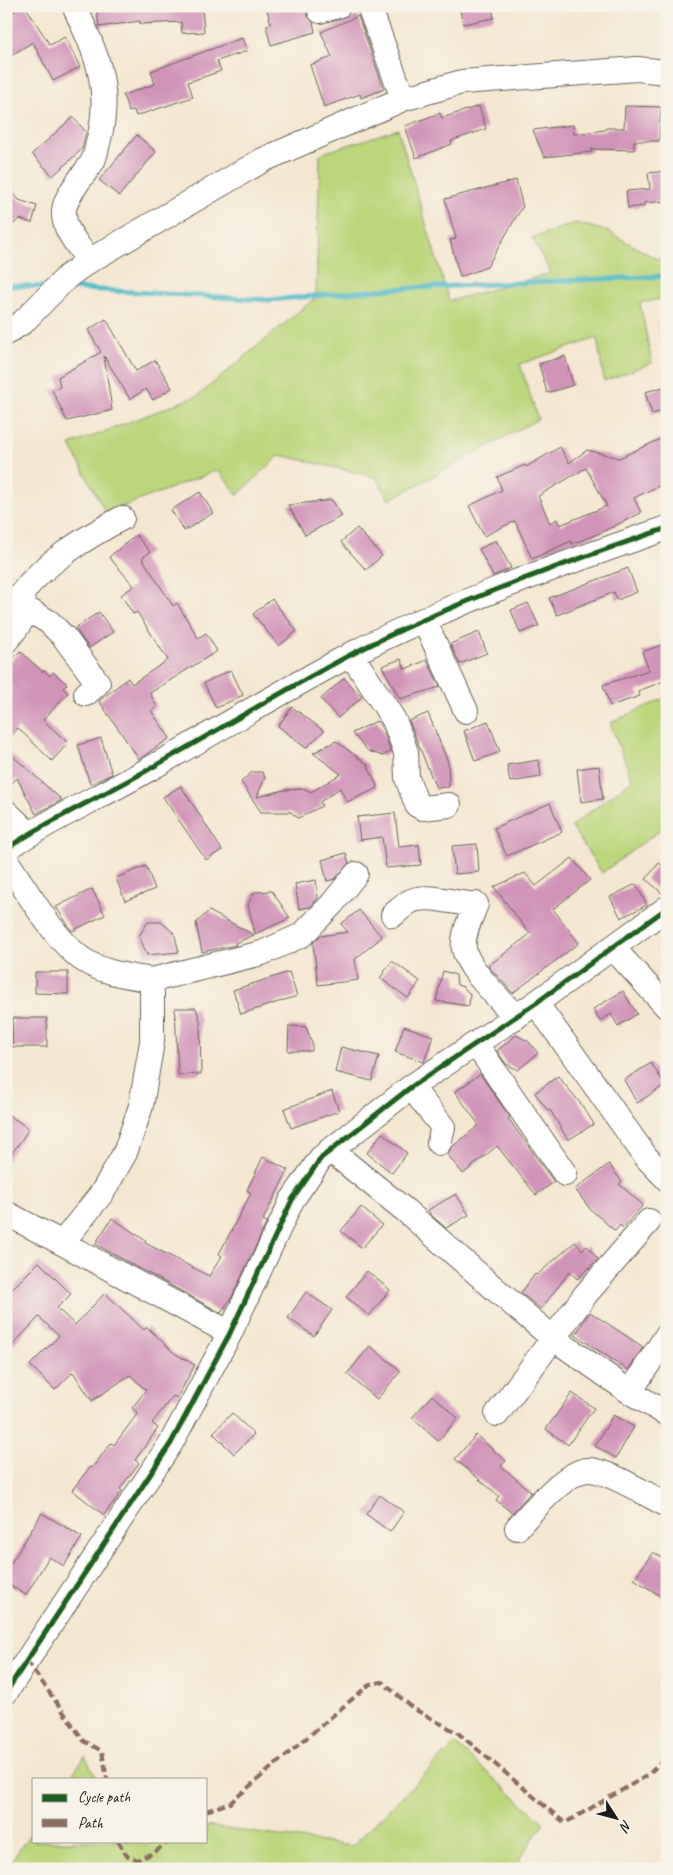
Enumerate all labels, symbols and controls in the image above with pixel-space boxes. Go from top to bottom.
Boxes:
legend [32,1778,208,1842]
text: Cycle path [78,1788,130,1807]
north arrow [590,1792,640,1842]
text: Path [78,1814,104,1833]
text: N [615,1817,636,1836]

